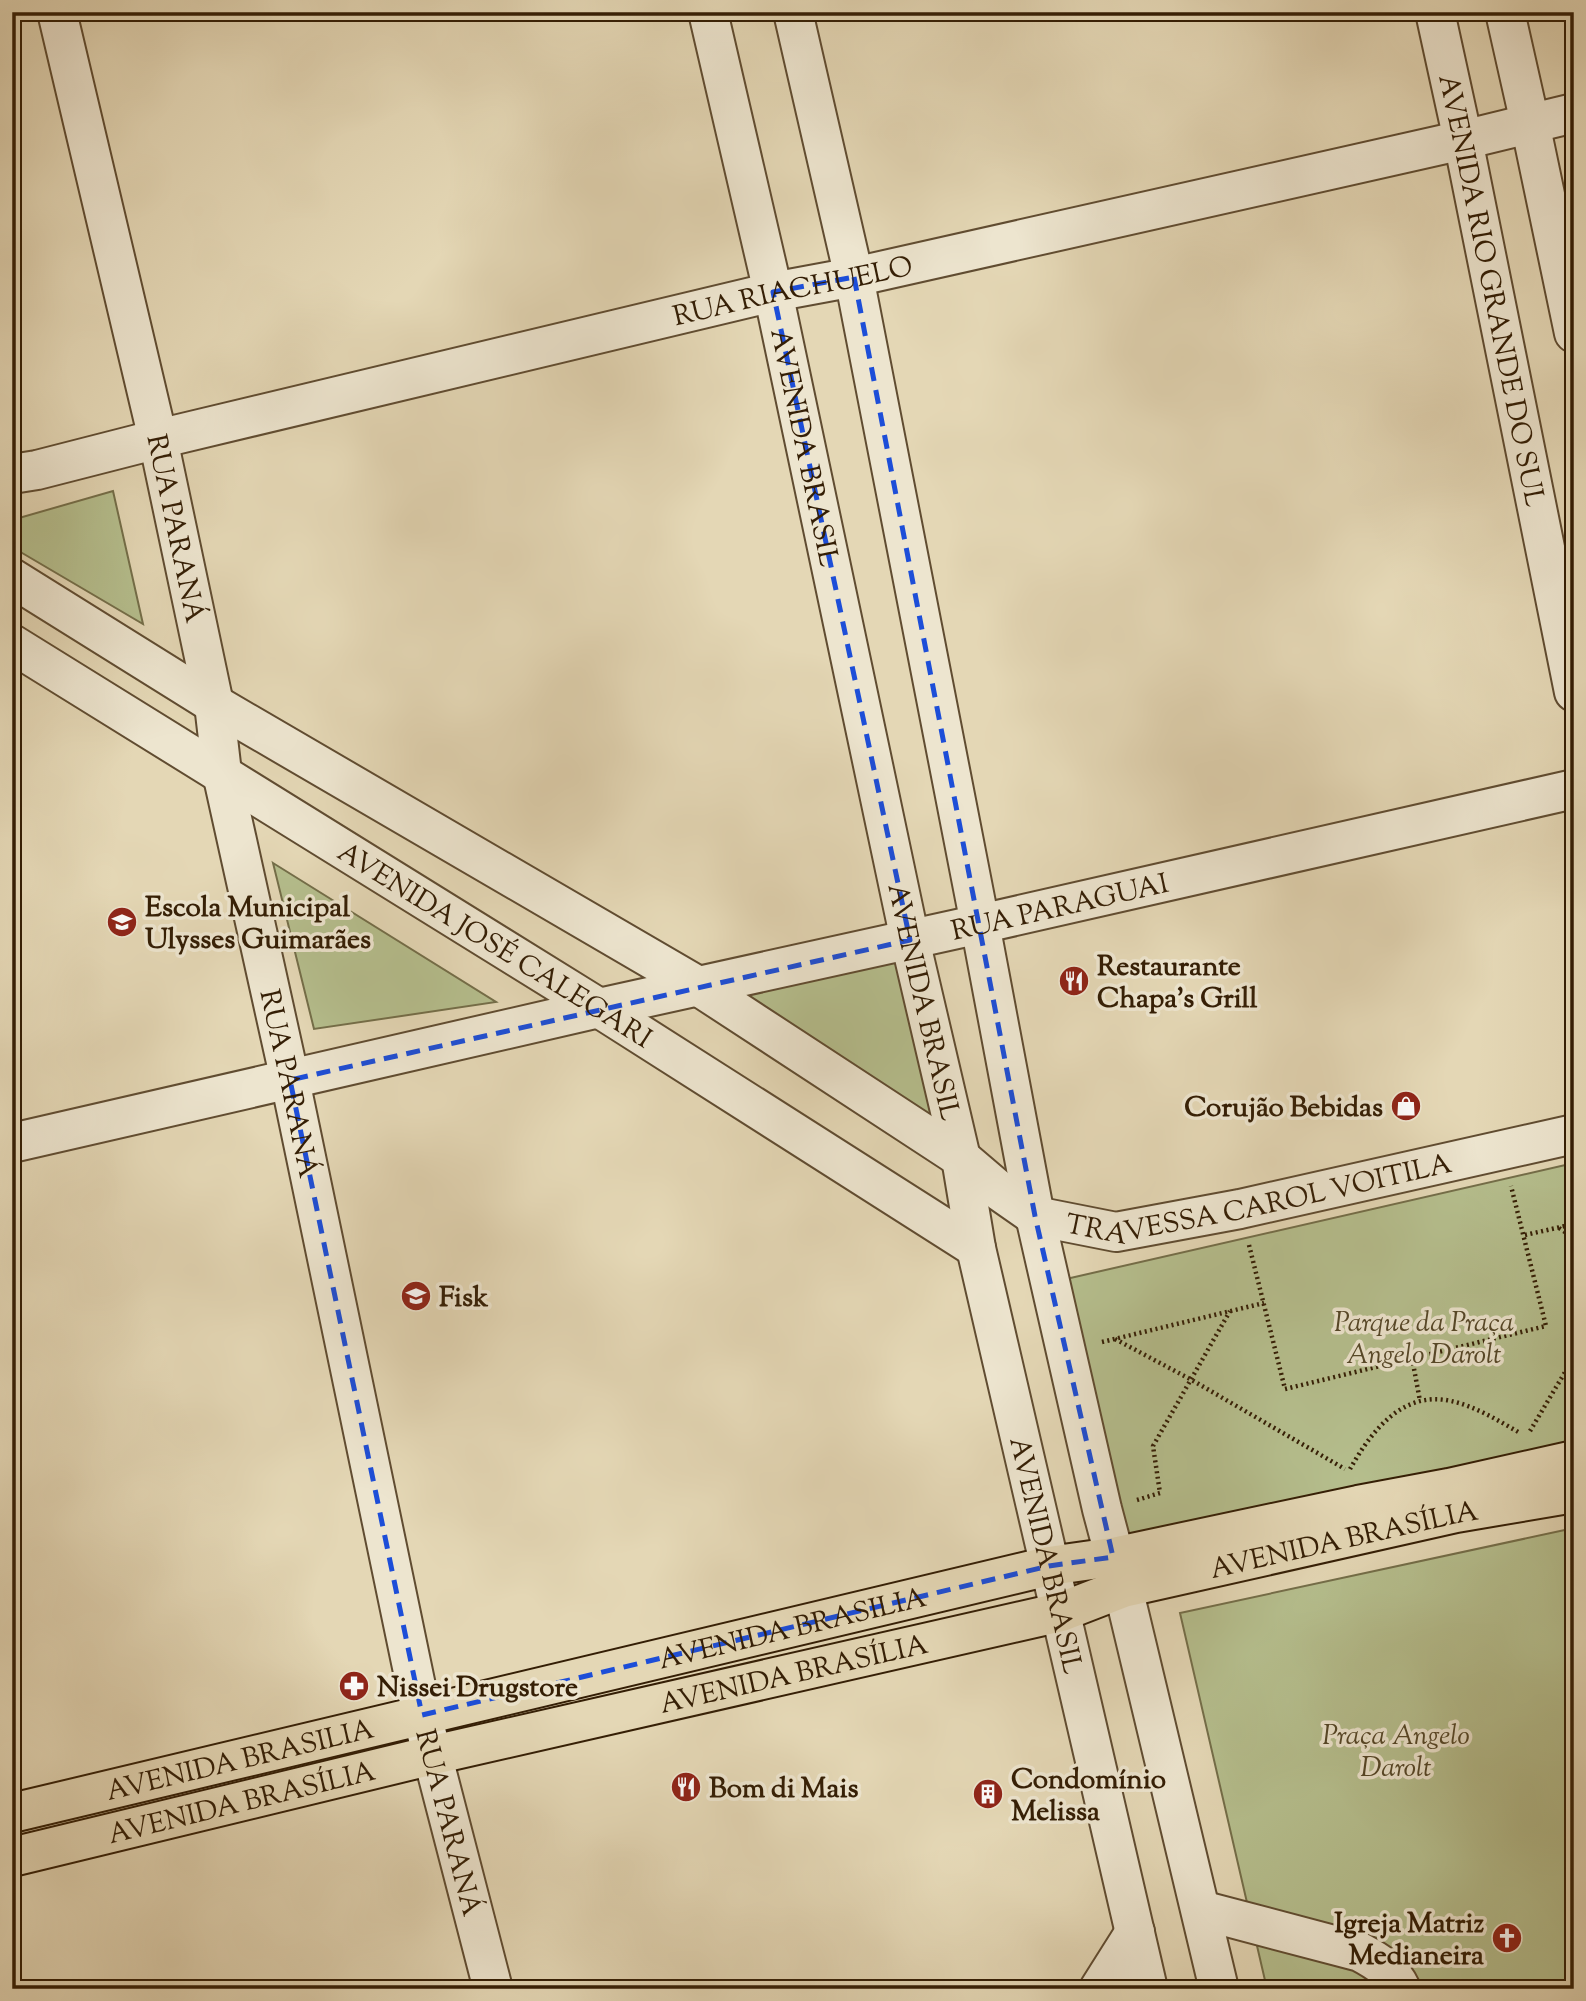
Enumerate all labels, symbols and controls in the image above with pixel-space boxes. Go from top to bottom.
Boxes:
street label: AVENIDA RIO GRANDE DO SUL [1426,71,1553,510]
street label: RUA RIACHUELO [669,247,917,338]
street label: AVENIDA BRASIL [758,325,848,571]
street label: RUA PARANÁ [135,431,213,627]
street label: AVENIDA JOSÉ CALEGARI [329,834,659,1060]
street label: RUA PARAGUAI [948,865,1173,953]
street label: AVENIDA BRASIL [876,880,969,1125]
place label: Escola Municipal Ulysses Guimarães [145,889,371,961]
school or university icon: Escola Municipal Ulysses Guimarães [105,905,139,939]
place label: Restaurante Chapa's Grill [1097,948,1257,1020]
restaurant icon: Restaurante Chapa's Grill [1057,964,1091,998]
street label: RUA PARANÁ [248,986,327,1182]
place label: Corujão Bebidas [1184,1089,1383,1129]
shop icon: Corujão Bebidas [1389,1089,1423,1123]
street label: TRAVESSA CAROL VOITILA [1062,1145,1456,1257]
school or university icon: Fisk [399,1279,433,1313]
place label: Fisk [439,1279,489,1319]
park label: Parque da Praça Angelo Darolt [1334,1304,1514,1376]
street label: AVENIDA BRASIL [997,1433,1091,1678]
street label: AVENIDA BRASÍLIA [1206,1493,1482,1591]
street label: AVENIDA BRASILIA [655,1579,931,1681]
street label: AVENIDA BRASÍLIA [656,1626,933,1726]
pharmacy icon: Nissei Drugstore [337,1669,371,1703]
place label: Nissei Drugstore [377,1669,578,1709]
street label: AVENIDA BRASILIA [102,1710,379,1813]
park label: Praça Angelo Darolt [1322,1717,1470,1789]
street label: RUA PARANÁ [403,1725,490,1921]
street label: AVENIDA BRASÍLIA [104,1753,380,1856]
place label: Condomínio Melissa [1011,1761,1166,1833]
restaurant icon: Bom di Mais [669,1770,703,1804]
place label: Bom di Mais [709,1770,858,1810]
building icon: Condomínio Melissa [971,1777,1005,1811]
place label: Igreja Matriz Medianeira [1334,1905,1484,1977]
church icon: Igreja Matriz Medianeira [1490,1921,1524,1955]

